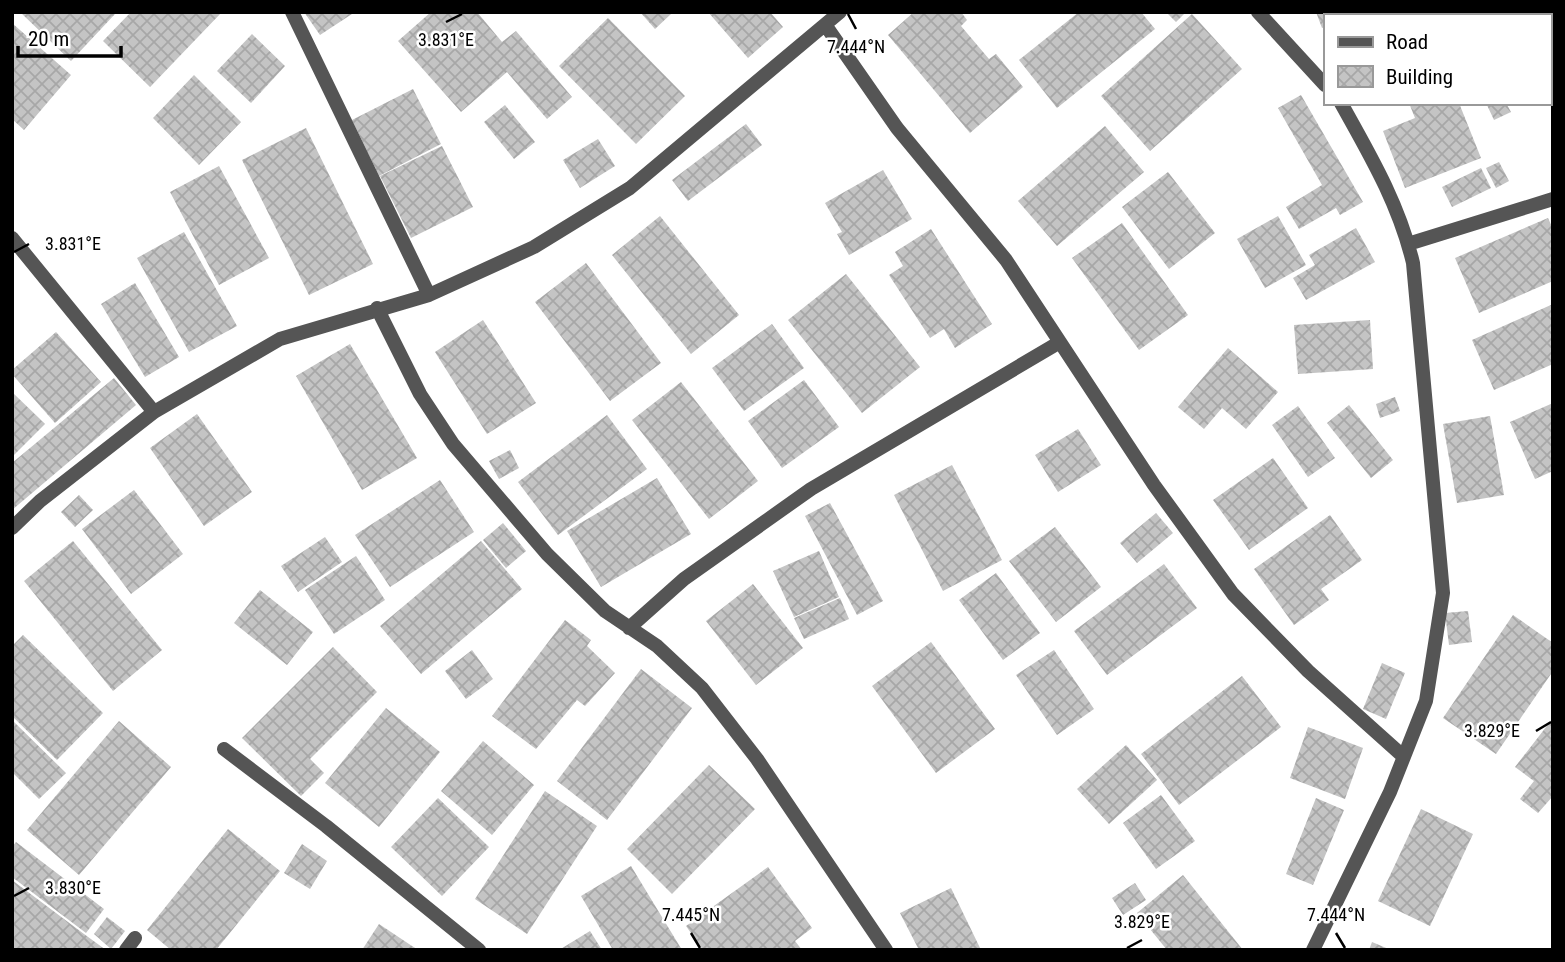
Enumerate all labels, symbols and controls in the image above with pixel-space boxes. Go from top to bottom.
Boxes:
scale bar [18,14,121,58]
legend [1324,14,1551,105]
text: 20 m [28,27,69,51]
text: 3.831°E [418,29,474,50]
text: Road [1386,30,1428,54]
text: 7.444°N [827,36,885,57]
text: Building [1386,65,1453,89]
text: 3.831°E [45,233,101,254]
text: 3.829°E [1464,720,1520,741]
text: 3.830°E [45,877,101,898]
text: 7.445°N [662,904,720,925]
text: 7.444°N [1307,904,1365,925]
text: 3.829°E [1114,911,1170,932]

